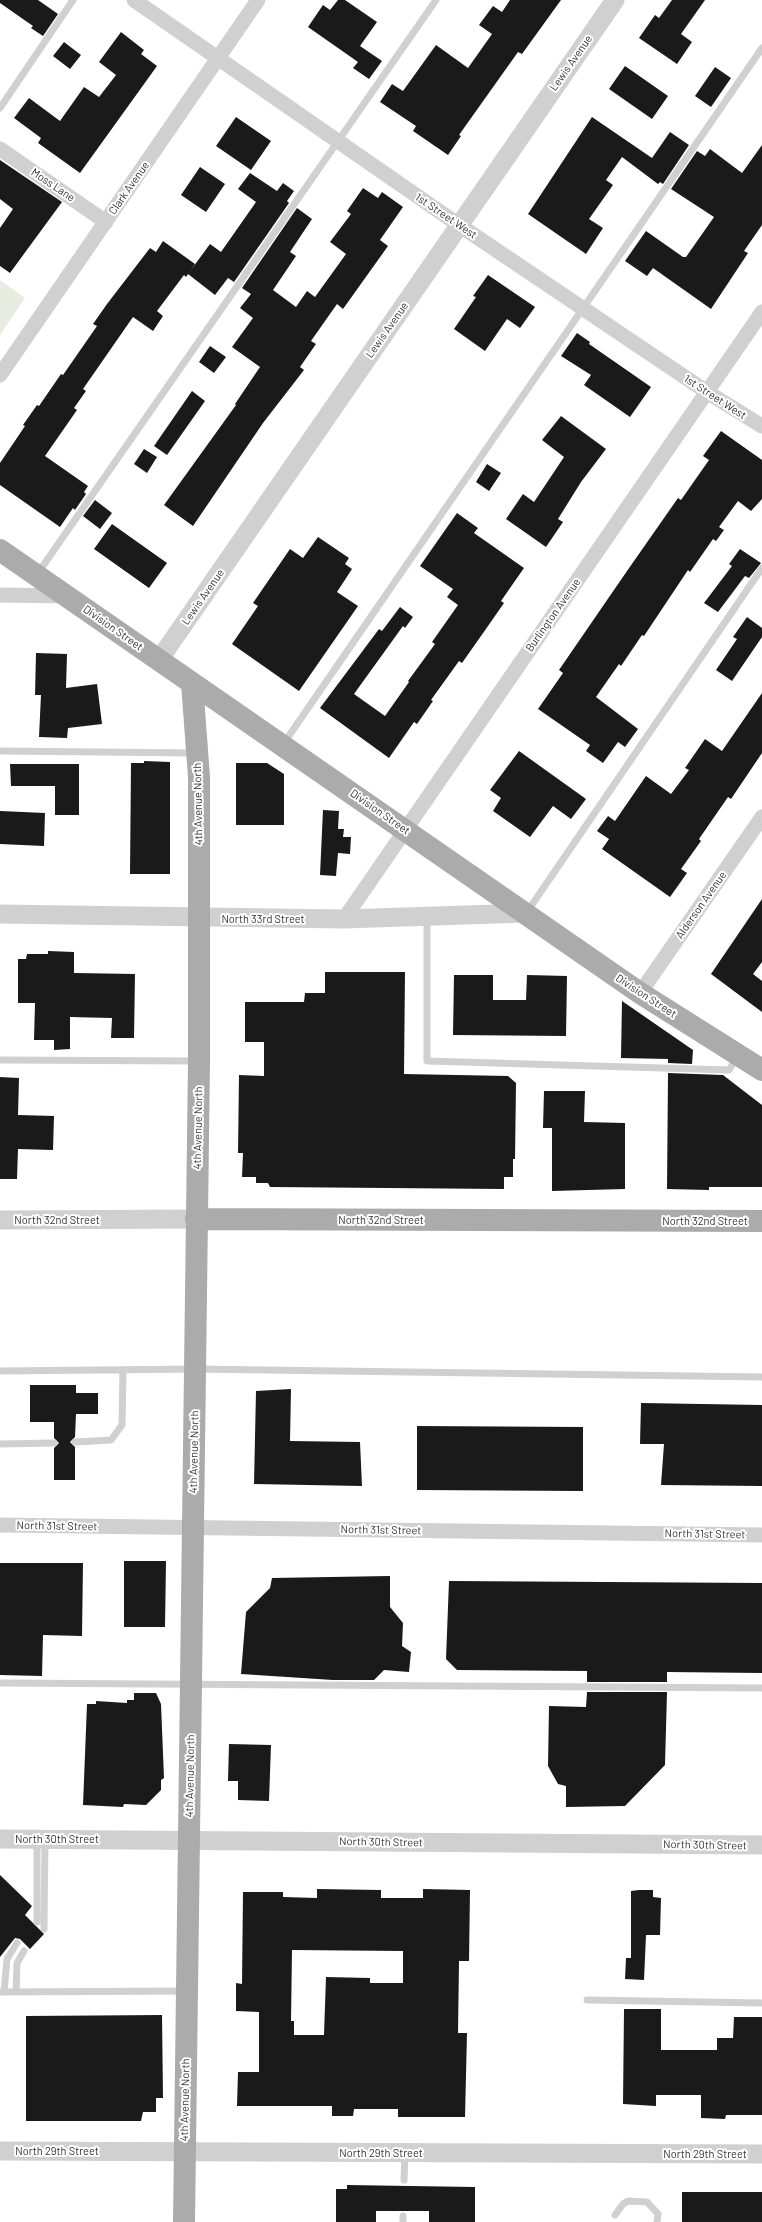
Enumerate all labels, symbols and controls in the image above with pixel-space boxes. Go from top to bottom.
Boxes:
street label: Lewis Avenue [547,33,595,93]
street label: Clark Avenue [106,159,152,217]
street label: Moss Lane [29,166,77,204]
street label: 1st Street West [413,190,479,242]
street label: Lewis Avenue [363,300,411,360]
street label: 1st Street West [681,372,749,422]
street label: Lewis Avenue [179,567,227,627]
street label: Burlington Avenue [523,576,583,654]
street label: Division Street [81,603,145,653]
street label: 4th Avenue North [191,762,205,846]
street label: Division Street [348,787,412,837]
street label: Alderson Avenue [673,869,729,941]
street label: North 33rd Street [221,912,305,926]
street label: Division Street [613,971,679,1021]
street label: 4th Avenue North [191,1086,205,1170]
street label: North 32nd Street [14,1213,100,1227]
street label: North 32nd Street [338,1213,424,1227]
street label: North 32nd Street [662,1214,748,1228]
street label: 4th Avenue North [187,1410,201,1494]
street label: North 31st Street [17,1519,97,1533]
street label: North 31st Street [341,1523,421,1537]
street label: North 31st Street [665,1527,745,1541]
street label: 4th Avenue North [183,1734,197,1818]
street label: North 30th Street [15,1832,99,1846]
street label: North 30th Street [339,1835,423,1849]
street label: North 30th Street [663,1838,747,1852]
street label: 4th Avenue North [178,2058,192,2142]
street label: North 29th Street [15,2144,99,2158]
street label: North 29th Street [339,2146,423,2160]
street label: North 29th Street [663,2147,747,2161]

